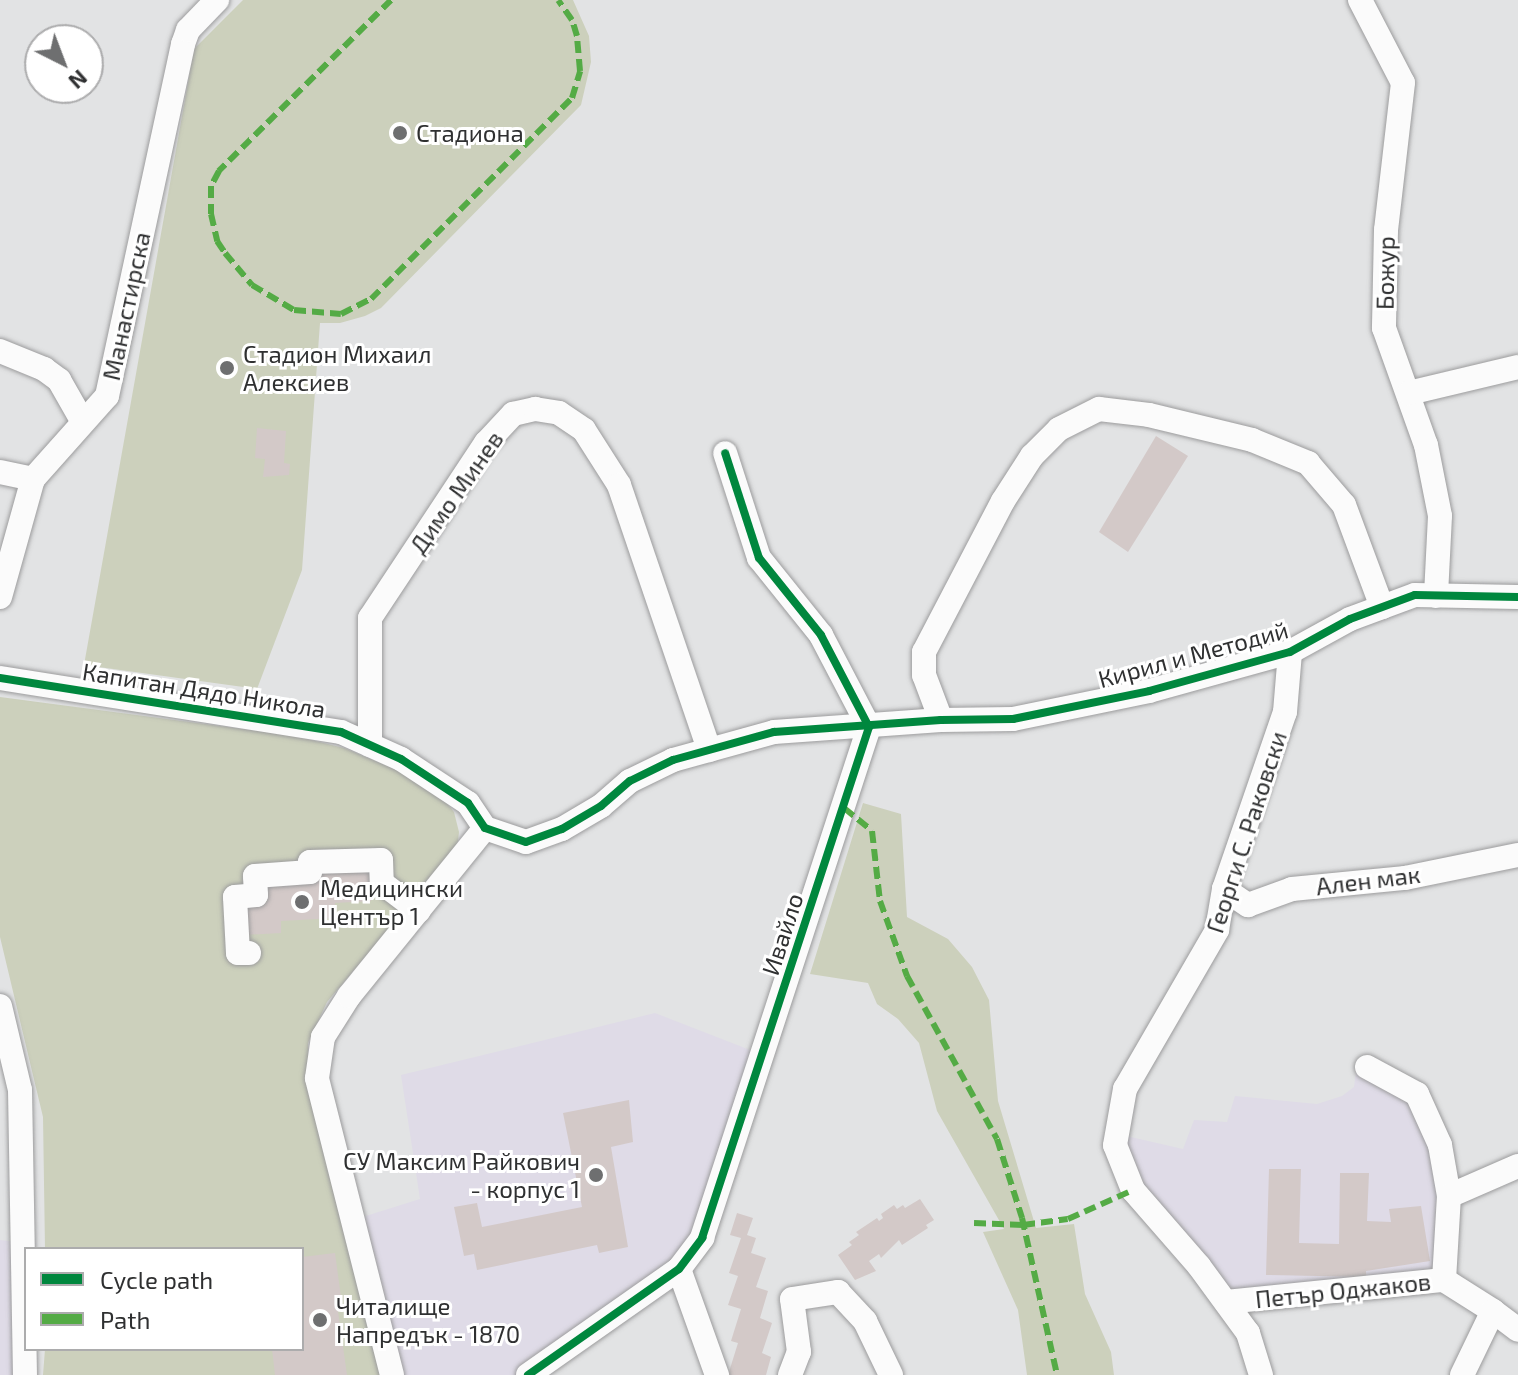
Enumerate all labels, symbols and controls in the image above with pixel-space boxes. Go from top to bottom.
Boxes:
north arrow [24,24,104,104]
text: N [64,65,93,95]
place label: Стадиона [416,119,524,147]
marker: Стадиона [391,124,409,142]
street label: Манастирска [96,229,156,383]
street label: Божур [1370,236,1400,310]
place label: Стадион Михаил Алексиев [243,340,432,396]
marker: Стадион Михаил Алексиев [218,359,236,377]
street label: Димо Минев [403,425,509,559]
street label: Кирил и Методий [1095,615,1291,693]
street label: Капитан Дядо Никола [80,657,328,723]
street label: Георги С. Раковски [1200,728,1292,936]
street label: Ален мак [1314,859,1422,901]
place label: Медицински Център 1 [320,874,463,930]
street label: Ивайло [755,889,809,979]
marker: Медицински Център 1 [291,891,313,913]
place label: СУ Максим Райкович - корпус 1 [343,1147,580,1203]
marker: СУ Максим Райкович - корпус 1 [587,1166,605,1184]
legend [24,1247,304,1351]
text: Cycle path [100,1265,213,1294]
street label: Петър Оджаков [1254,1266,1432,1314]
place label: Читалище Напредък - 1870 [336,1292,520,1348]
text: Path [100,1305,150,1334]
marker: Читалище Напредък - 1870 [311,1311,329,1329]

